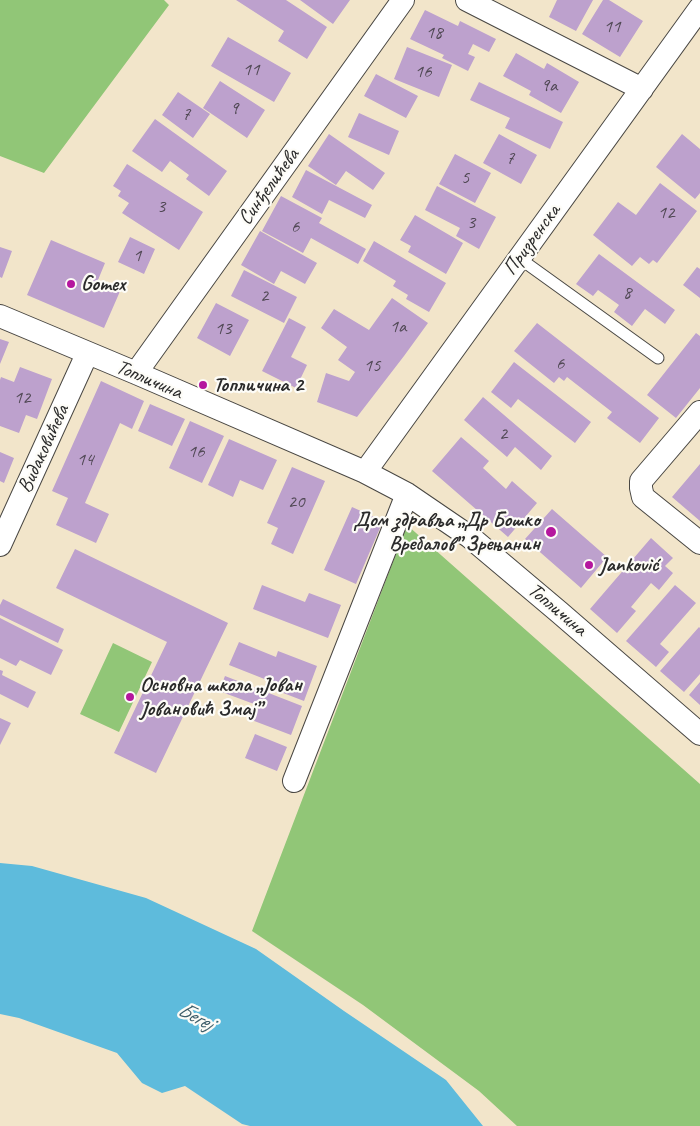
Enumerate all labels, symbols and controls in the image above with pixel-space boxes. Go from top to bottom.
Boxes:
house number: 11 [603,16,621,38]
house number: 18 [425,22,443,44]
house number: 11 [242,59,260,81]
house number: 16 [414,61,432,83]
house number: 9a [541,75,557,97]
house number: 9 [230,98,238,120]
house number: 7 [182,104,190,126]
street label: Синђелићева [233,144,305,230]
house number: 7 [506,148,514,170]
house number: 5 [461,167,469,189]
house number: 3 [157,196,165,218]
street label: Призренска [498,200,566,280]
house number: 12 [657,202,675,224]
house number: 3 [467,212,475,234]
house number: 6 [291,216,299,238]
house number: 1 [133,245,141,267]
place label: Gomex [81,271,125,297]
marker: Gomex [65,278,77,290]
house number: 8 [623,282,631,304]
house number: 2 [260,285,268,307]
house number: 1a [390,316,406,338]
house number: 13 [214,318,232,340]
house number: 6 [556,353,564,375]
street label: Топличина [112,355,186,405]
house number: 15 [363,355,381,377]
place label: Топличина 2 [213,372,303,398]
marker: Топличина 2 [197,379,209,391]
house number: 12 [13,387,31,409]
street label: Видаковићева [13,401,75,497]
house number: 2 [499,423,507,445]
house number: 16 [187,441,205,463]
house number: 14 [76,449,94,471]
house number: 20 [287,491,305,513]
place label: Дом здравља „Др Бошко Вребалов” Зрењанин [353,507,540,557]
marker: Дом здравља „Др Бошко Вребалов” Зрењанин [544,525,558,539]
place label: Janković [599,552,658,578]
marker: Janković [583,559,595,571]
street label: Топличина [522,578,592,642]
place label: Основна школа „Јован Јовановић Змај” [140,672,302,722]
marker: Основна школа „Јован Јовановић Змај” [124,691,136,703]
water label: Бегеј [173,997,217,1037]

